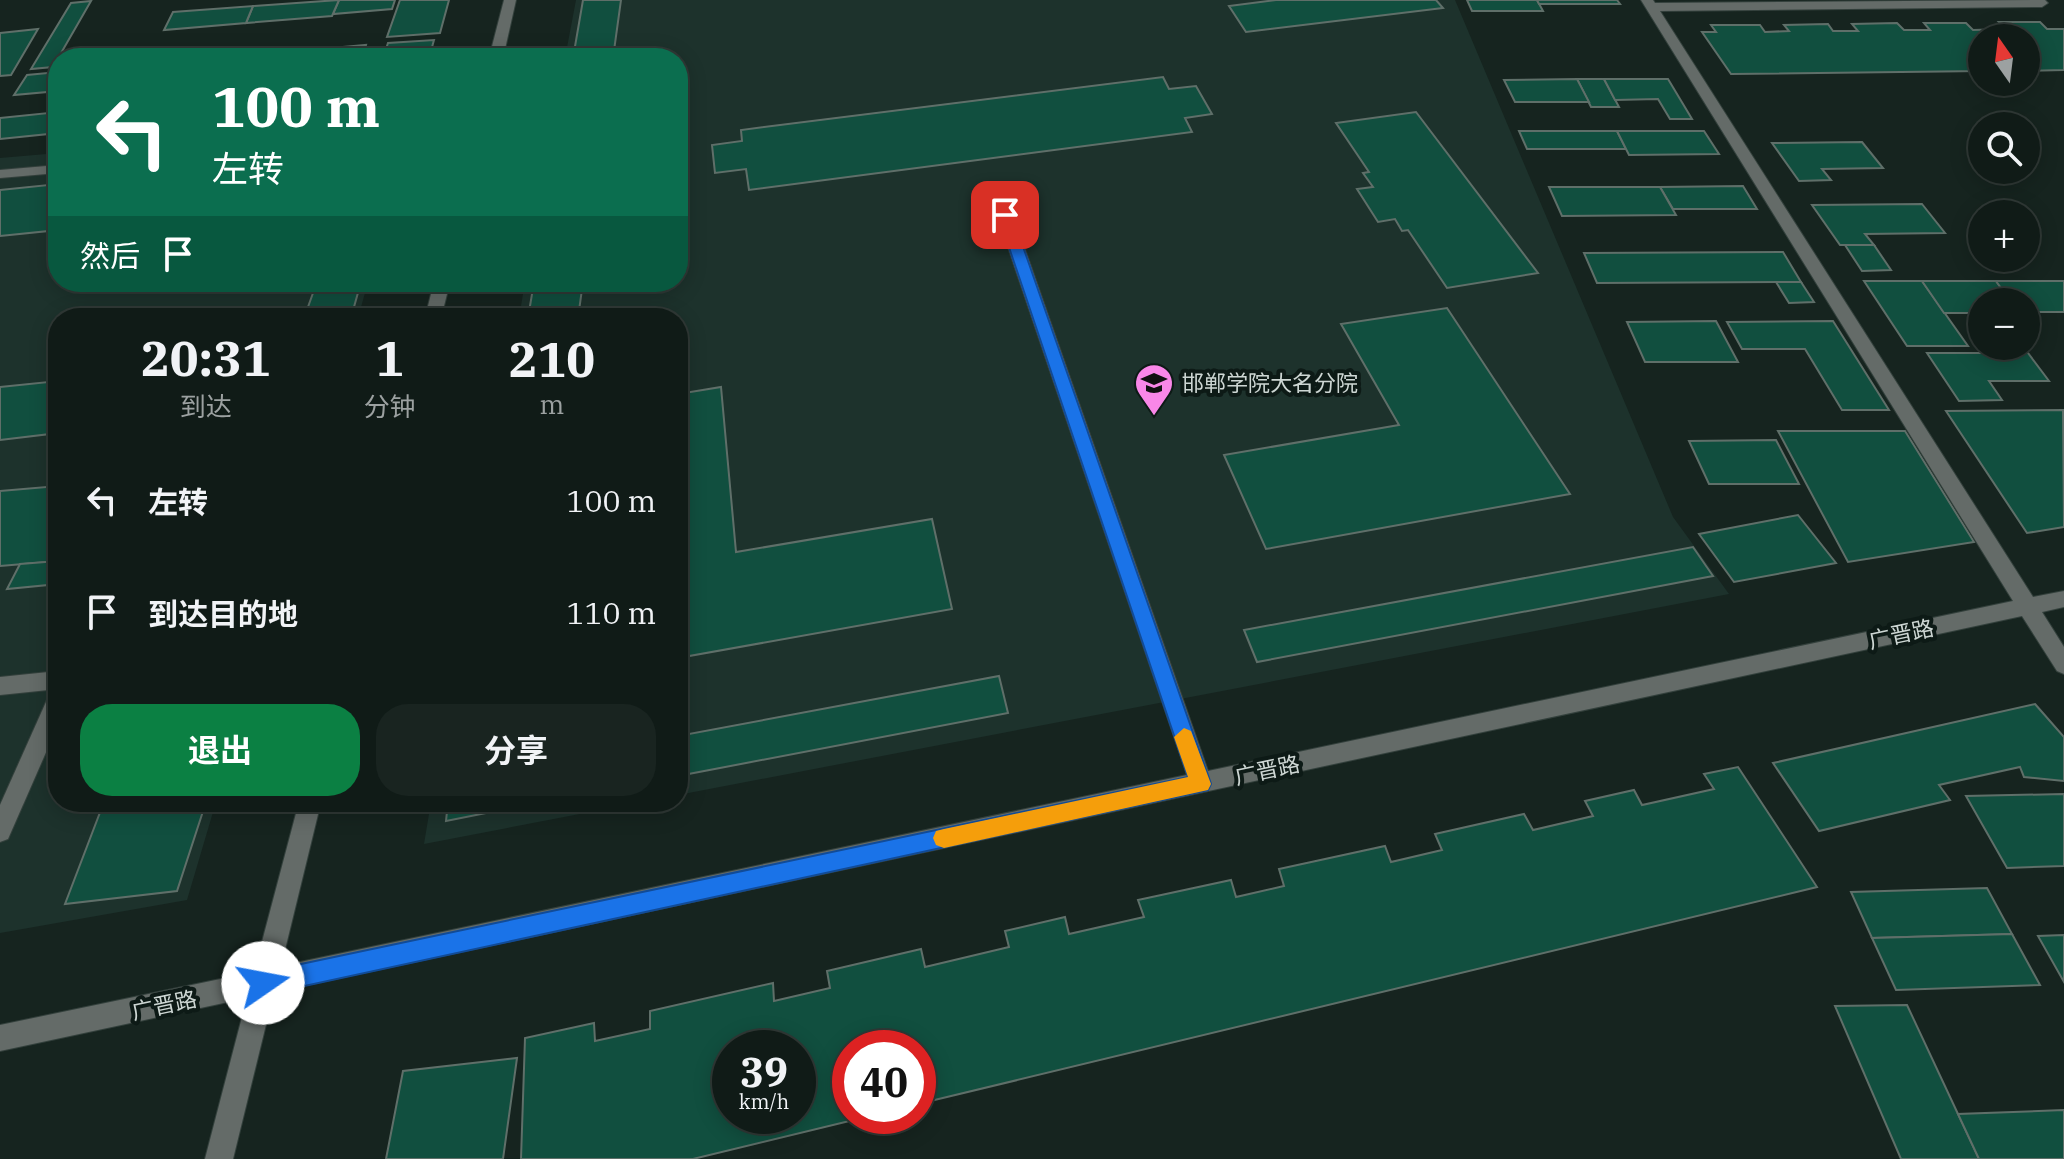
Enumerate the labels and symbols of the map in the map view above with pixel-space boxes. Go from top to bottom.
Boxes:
north arrow [1968,24,2040,96]
pin [971,181,1039,249]
school or university icon: 邯郸学院大名分院 [1133,362,1175,417]
place label: 邯郸学院大名分院 [1182,368,1358,397]
street label: 广晋路 [1866,612,1936,655]
street label: 广晋路 [1232,748,1302,791]
position arrow [221,941,305,1025]
street label: 广晋路 [129,983,199,1026]
speed limit sign: 40 [832,1030,936,1134]

